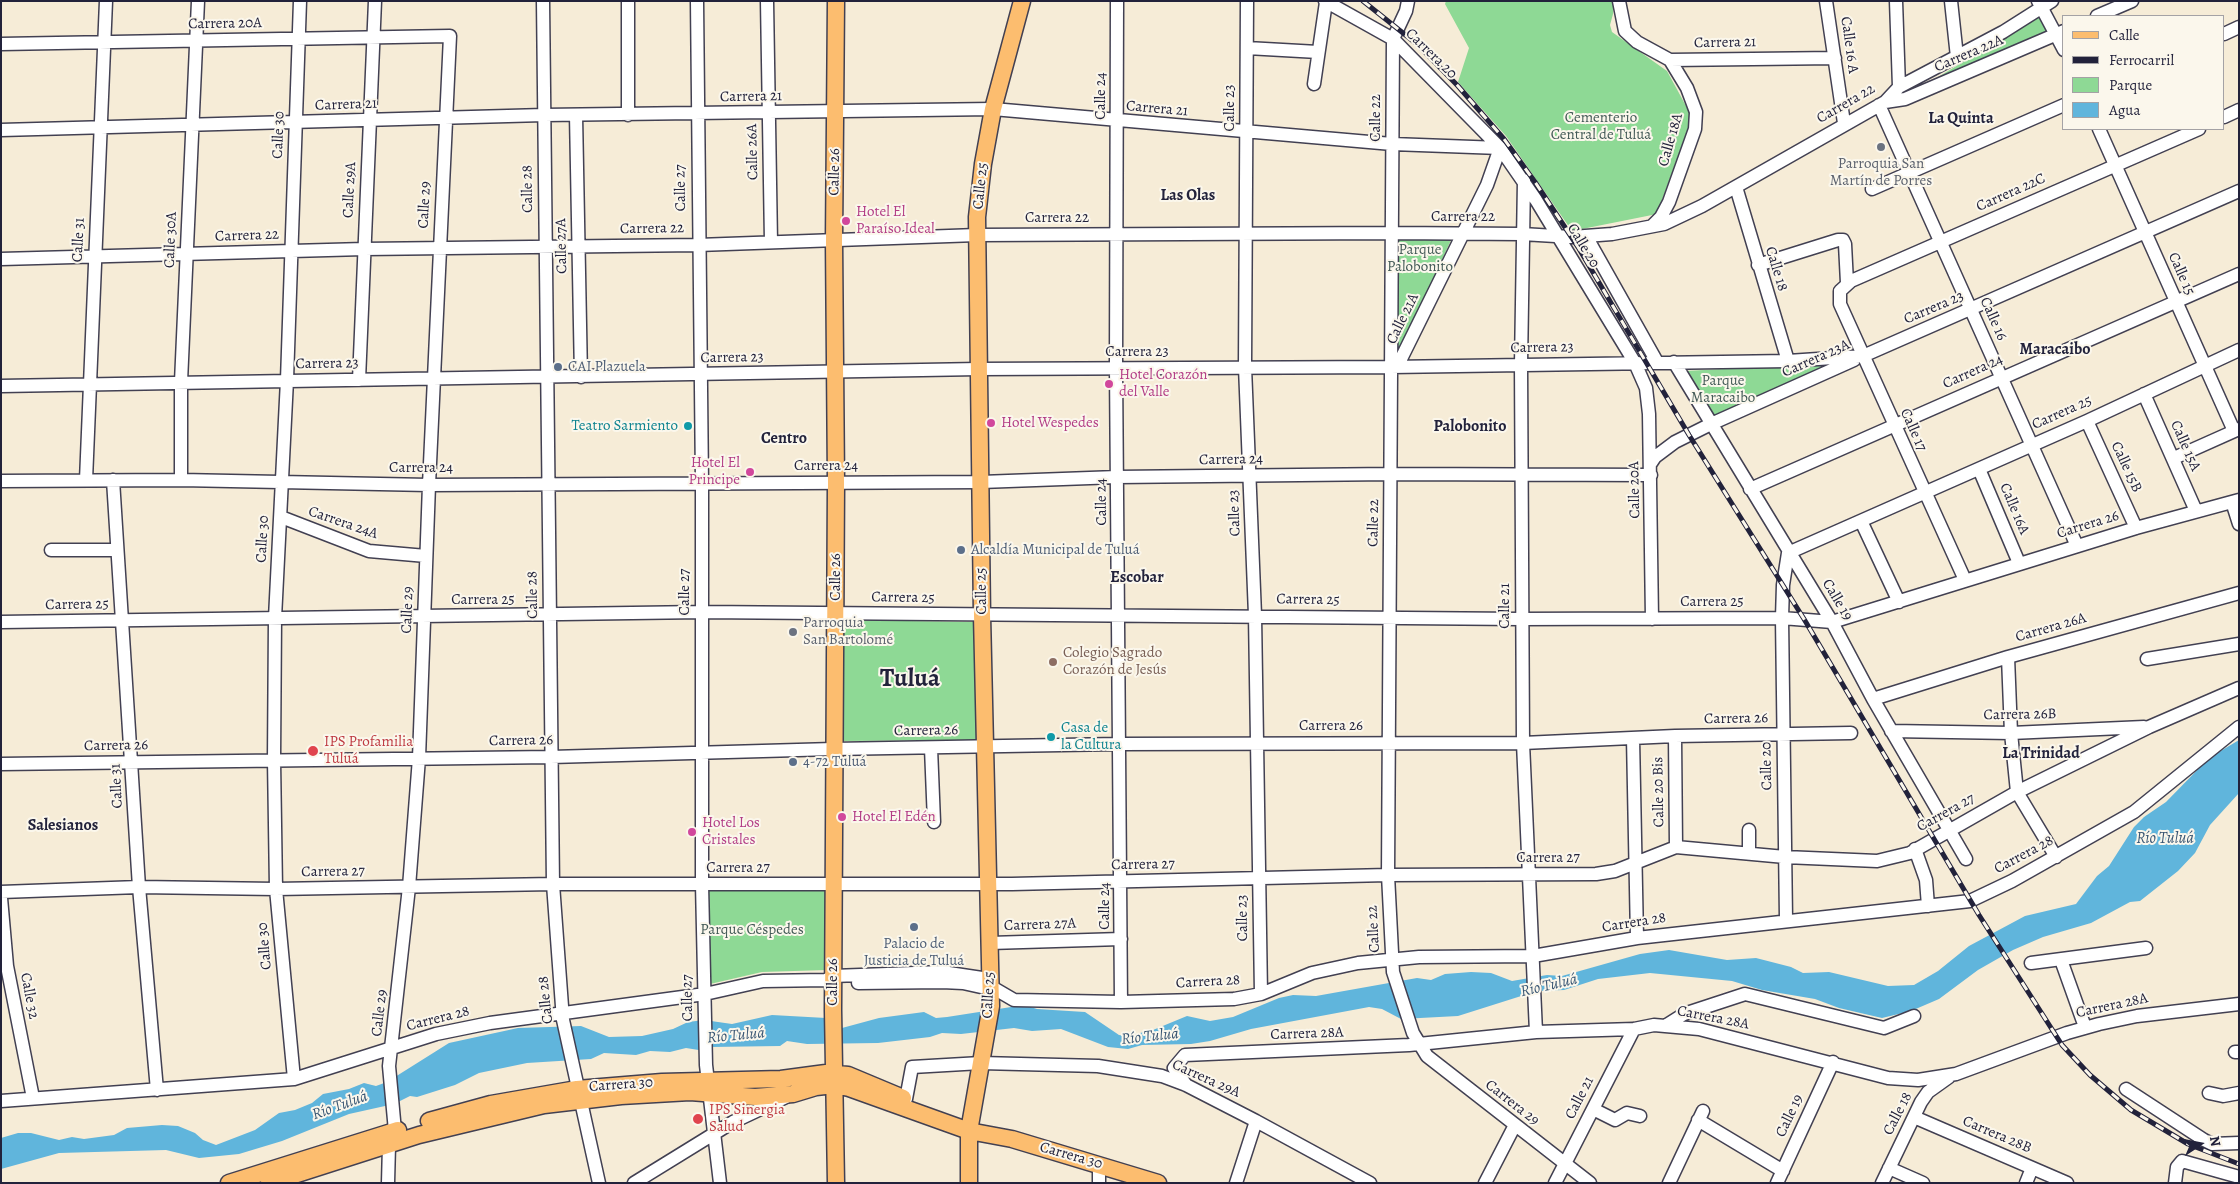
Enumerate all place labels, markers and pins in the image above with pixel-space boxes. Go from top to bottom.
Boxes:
marker: Parroquia San Martín de Porres [1875,141,1887,153]
place label: Parroquia San Martín de Porres [1830,155,1932,190]
place label: Hotel El Paraíso Ideal [856,203,935,238]
marker: Hotel El Paraíso Ideal [840,215,852,227]
place label: CAI Plazuela [568,358,646,376]
marker: CAI Plazuela [552,361,564,373]
place label: Hotel Corazón del Valle [1119,366,1208,401]
marker: Hotel Corazón del Valle [1103,378,1115,390]
place label: Hotel Wespedes [1001,414,1099,432]
place label: Teatro Sarmiento [572,417,678,435]
marker: Hotel Wespedes [985,417,997,429]
marker: Teatro Sarmiento [682,420,694,432]
place label: Hotel El Principe [688,454,740,489]
marker: Hotel El Principe [744,466,756,478]
place label: Alcaldía Municipal de Tuluá [971,541,1140,559]
marker: Alcaldía Municipal de Tuluá [955,544,967,556]
place label: Parroquia San Bartolomé [803,614,893,649]
marker: Parroquia San Bartolomé [787,626,799,638]
place label: Colegio Sagrado Corazón de Jesús [1063,644,1167,679]
marker: Colegio Sagrado Corazón de Jesús [1047,656,1059,668]
place label: Casa de la Cultura [1061,719,1121,754]
marker: Casa de la Cultura [1045,731,1057,743]
place label: IPS Profamilia Tuluá [324,733,413,768]
marker: IPS Profamilia Tuluá [306,744,320,758]
place label: 4-72 Tuluá [803,753,867,771]
marker: 4-72 Tuluá [787,756,799,768]
place label: Hotel El Edén [852,808,936,826]
marker: Hotel El Edén [836,811,848,823]
place label: Hotel Los Cristales [702,814,760,849]
marker: Hotel Los Cristales [686,826,698,838]
marker: Palacio de Justicia de Tuluá [908,921,920,933]
place label: Palacio de Justicia de Tuluá [864,935,964,970]
place label: IPS Sinergia Salud [709,1101,785,1136]
marker: IPS Sinergia Salud [691,1112,705,1126]

